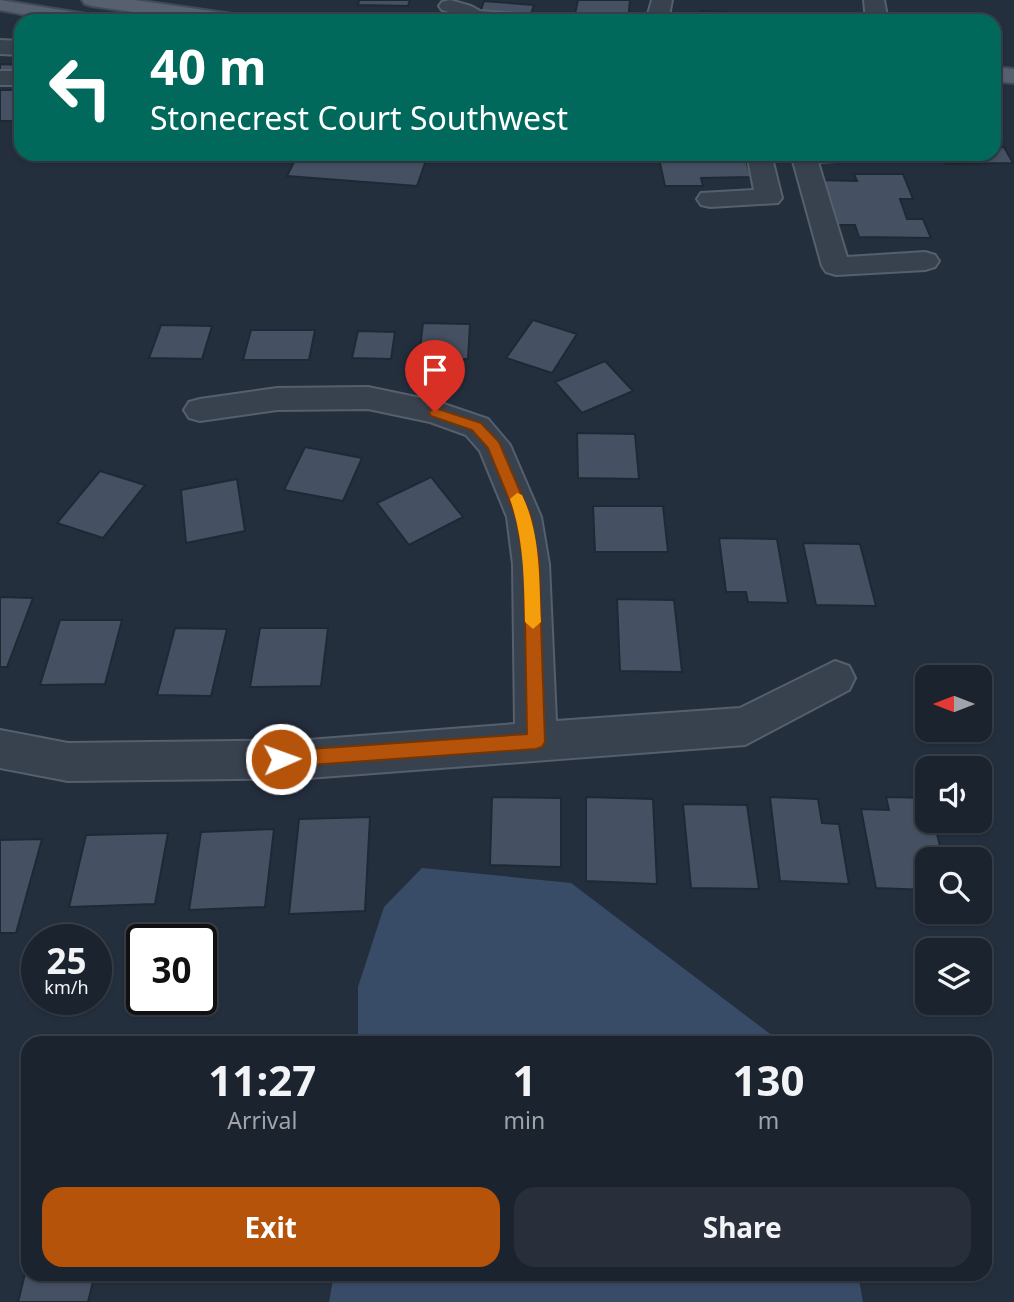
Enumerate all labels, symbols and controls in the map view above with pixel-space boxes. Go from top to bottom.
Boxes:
text: 40 m [150,33,267,99]
icon: left [35,42,126,133]
text: Stonecrest Court Southwest [150,96,568,139]
pin [405,340,465,412]
icon: arrive [416,351,454,389]
north arrow [915,665,992,742]
map controls [915,665,992,1015]
position arrow [244,722,318,796]
button: sound [915,756,992,833]
button: search [915,847,992,924]
speed limit sign: 30 [126,924,217,1015]
text: 25 [46,937,87,984]
button: layers [915,938,992,1015]
text: km/h [44,975,89,999]
text: 11:27 [208,1051,316,1108]
text: 1 [512,1051,536,1108]
text: 130 [733,1051,805,1108]
text: Arrival [227,1104,297,1136]
text: min [504,1104,545,1136]
text: m [758,1104,779,1136]
button: Exit [42,1187,500,1267]
button: Share [514,1187,971,1267]

